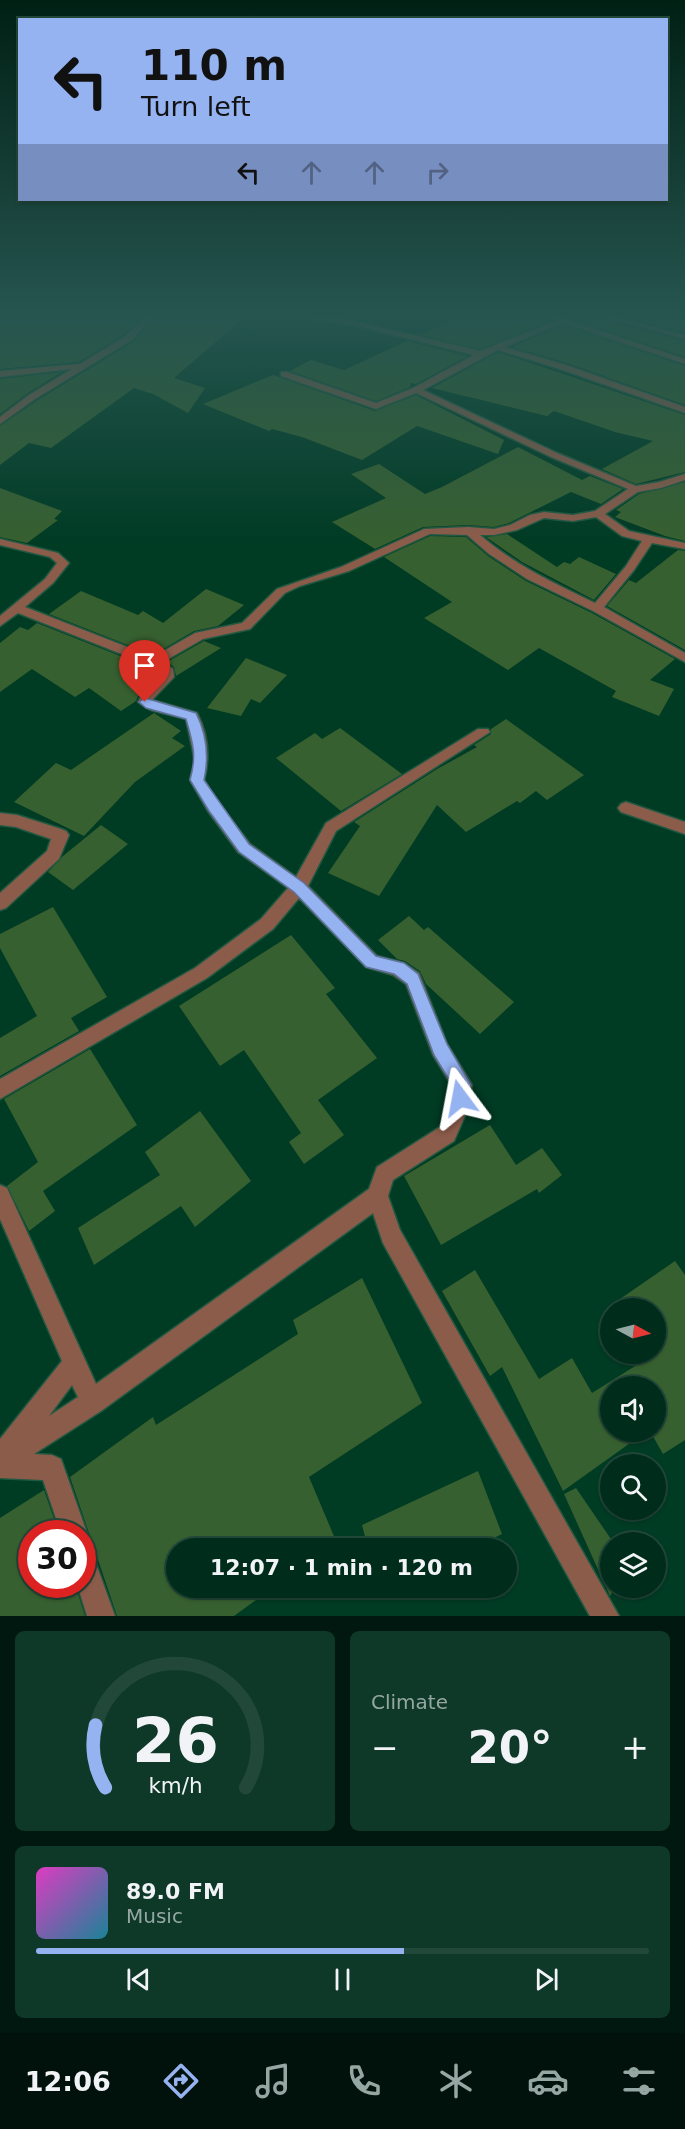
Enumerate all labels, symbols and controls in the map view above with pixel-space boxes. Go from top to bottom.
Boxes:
text: 110 m [141,41,287,90]
icon: left [42,42,120,120]
text: Turn left [141,91,251,122]
icon: left [232,156,265,189]
icon: ahead [295,156,328,189]
icon: ahead [358,156,391,189]
icon: right [421,156,454,189]
pin [119,640,170,702]
icon: arrive [128,649,161,682]
position arrow [428,1066,492,1130]
north arrow [600,1298,666,1364]
map controls [600,1298,666,1598]
button: sound [600,1376,666,1442]
button: search [600,1454,666,1520]
speed limit sign: 30 [18,1520,96,1598]
button: layers [600,1532,666,1598]
text: 12:07 · 1 min · 120 m [210,1555,473,1580]
text: Climate [371,1690,448,1714]
text: 26 [132,1704,218,1777]
text: 20° [467,1721,553,1774]
text: − [371,1728,399,1767]
text: + [621,1728,649,1767]
text: km/h [148,1773,202,1798]
text: 89.0 FM [126,1879,225,1904]
text: Music [126,1904,183,1928]
icon: previous [122,1963,155,1996]
icon: pause [326,1963,359,1996]
icon: next [530,1963,563,1996]
icon: directions [160,2060,202,2102]
icon: music [252,2060,294,2102]
icon: phone [343,2060,385,2102]
icon: climate [435,2060,477,2102]
icon: car [527,2060,569,2102]
icon: filters [618,2060,660,2102]
text: 12:06 [25,2066,111,2097]

